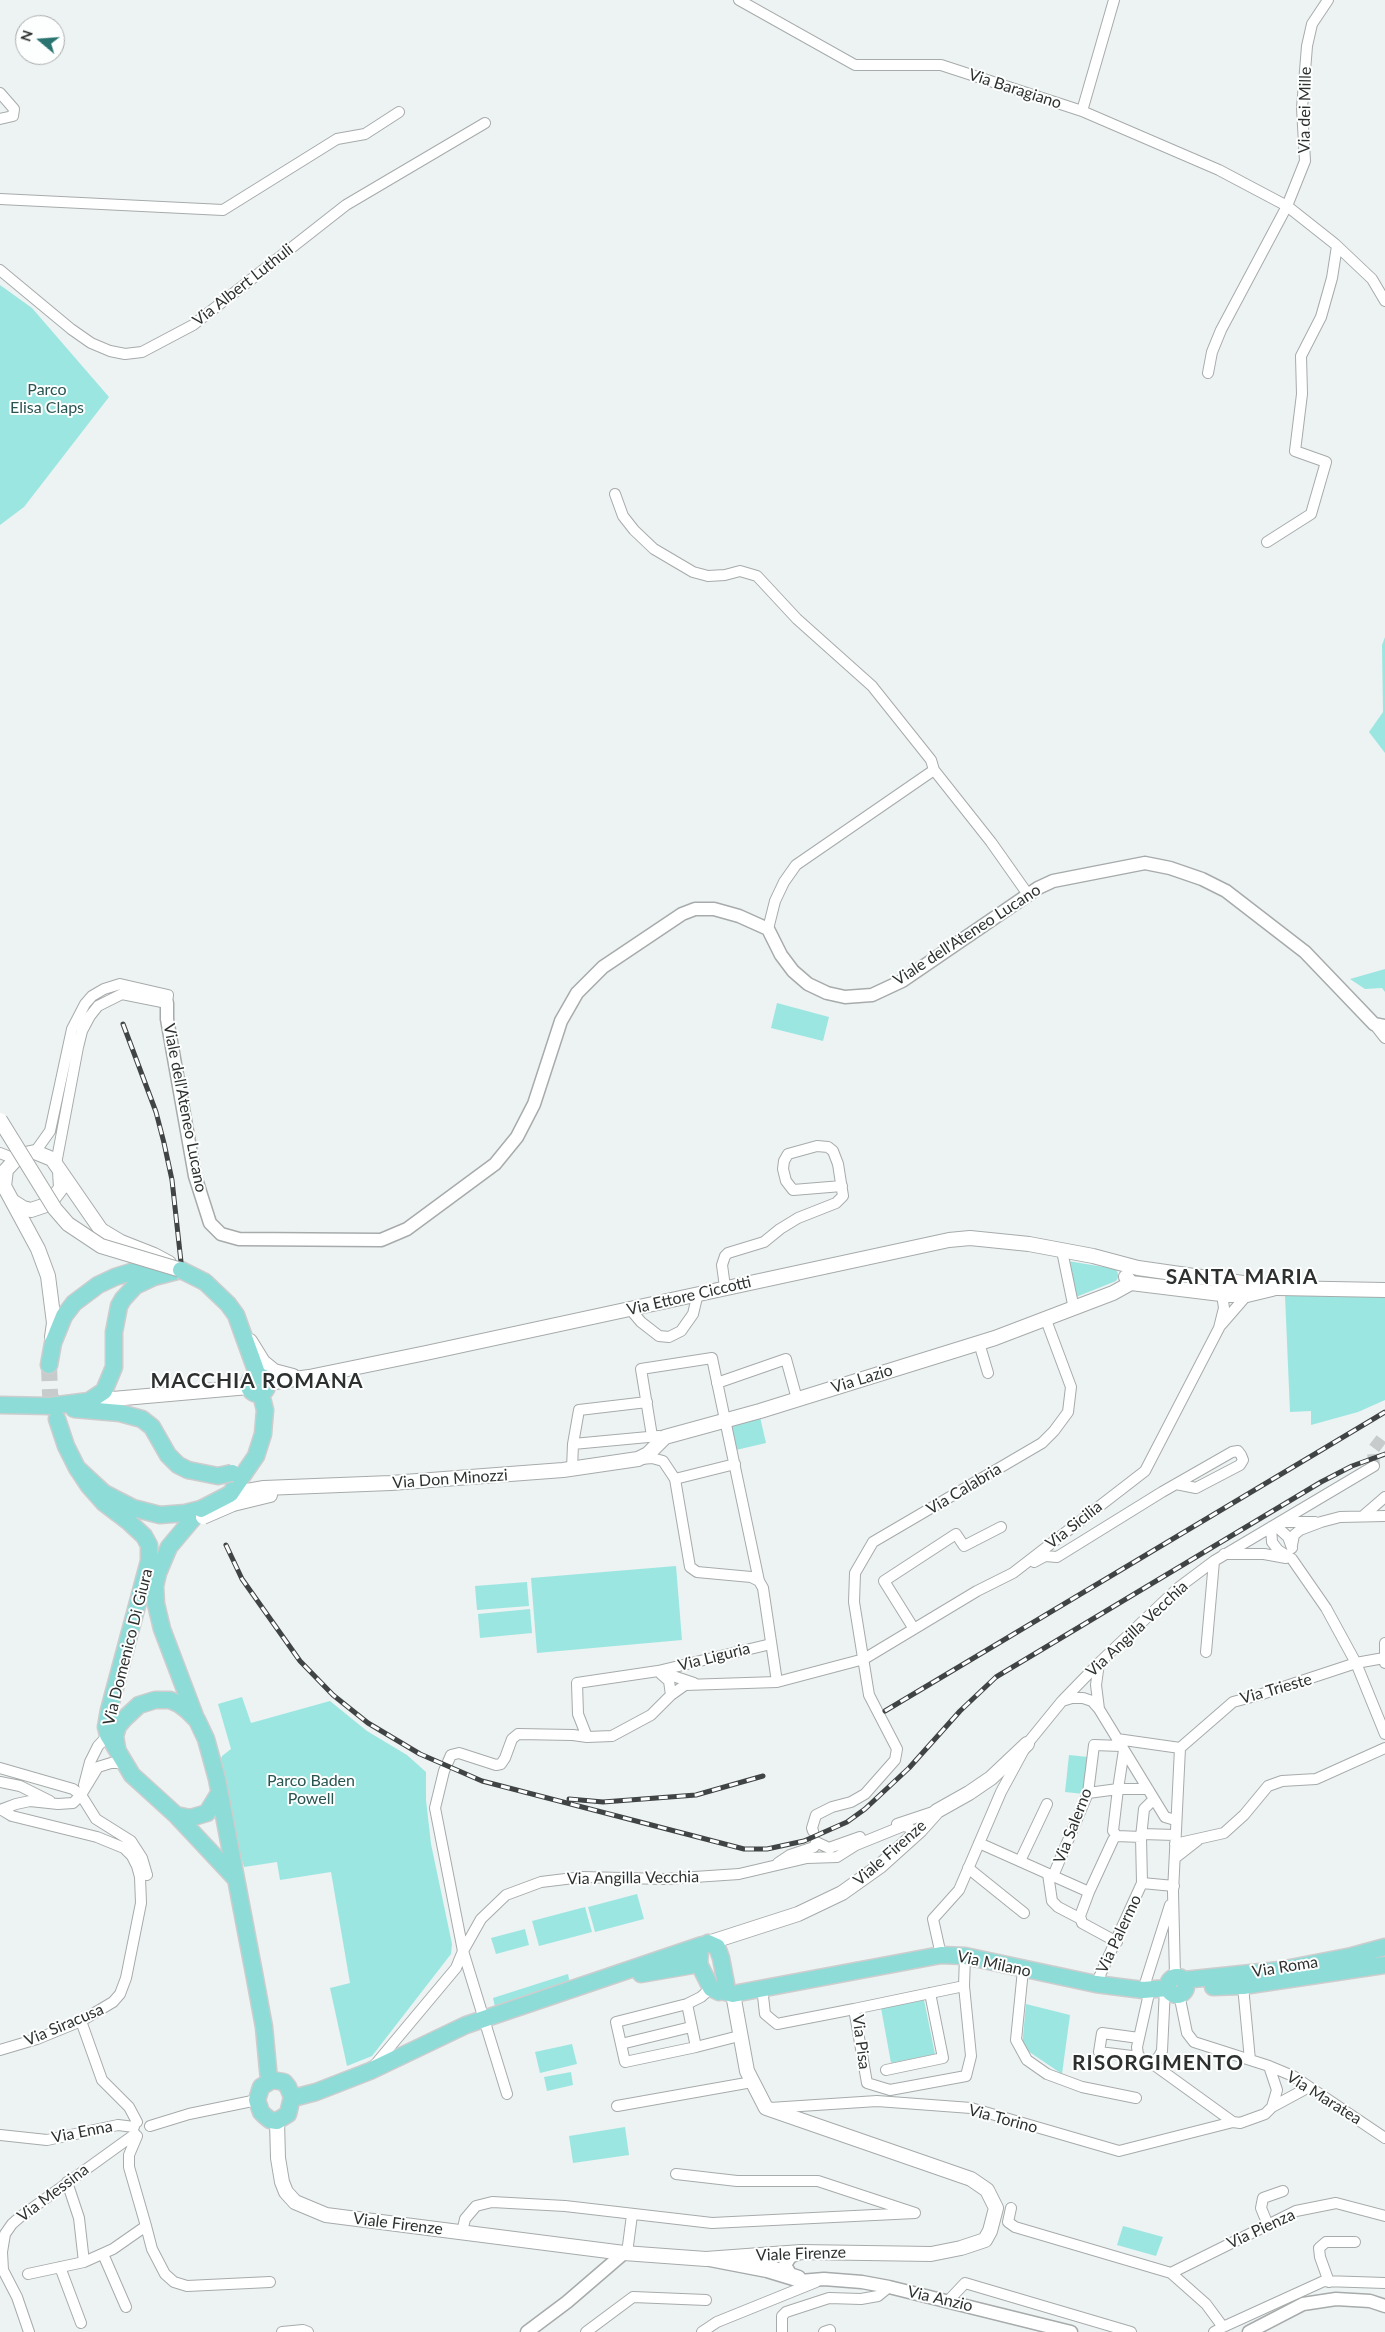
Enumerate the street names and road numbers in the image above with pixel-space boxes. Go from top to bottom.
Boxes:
street label: Via Baragiano [966,65,1064,113]
street label: Via dei Mille [1295,67,1315,153]
street label: Via Albert Luthuli [189,240,297,330]
street label: Viale dell'Ateneo Lucano [890,880,1044,990]
street label: Viale dell'Ateneo Lucano [159,1022,211,1194]
street label: Via Ettore Ciccotti [625,1272,753,1320]
street label: Via Lazio [829,1361,895,1397]
street label: Via Calabria [923,1459,1005,1519]
street label: Via Don Minozzi [392,1465,508,1493]
street label: Via Sicilia [1042,1497,1106,1553]
street label: Via Domenico Di Giura [99,1567,157,1727]
street label: Via Angilla Vecchia [1082,1577,1192,1681]
street label: Via Liguria [676,1639,752,1675]
street label: Via Trieste [1238,1670,1314,1708]
street label: Via Salerno [1050,1786,1096,1866]
street label: Viale Firenze [850,1816,930,1890]
street label: Via Angilla Vecchia [567,1867,699,1889]
street label: Via Palermo [1092,1892,1146,1976]
street label: Via Milano [955,1947,1033,1981]
street label: Via Roma [1251,1952,1319,1982]
street label: Via Siracusa [21,2000,107,2050]
street label: Via Pisa [848,2014,874,2070]
street label: Via Maratea [1283,2067,1365,2129]
street label: Via Torino [966,2101,1040,2137]
street label: Via Enna [50,2117,114,2147]
street label: Via Messina [14,2160,92,2226]
street label: Via Pienza [1224,2205,1298,2253]
street label: Viale Firenze [352,2209,444,2239]
street label: Viale Firenze [756,2243,846,2265]
street label: Via Anzio [905,2282,975,2316]

